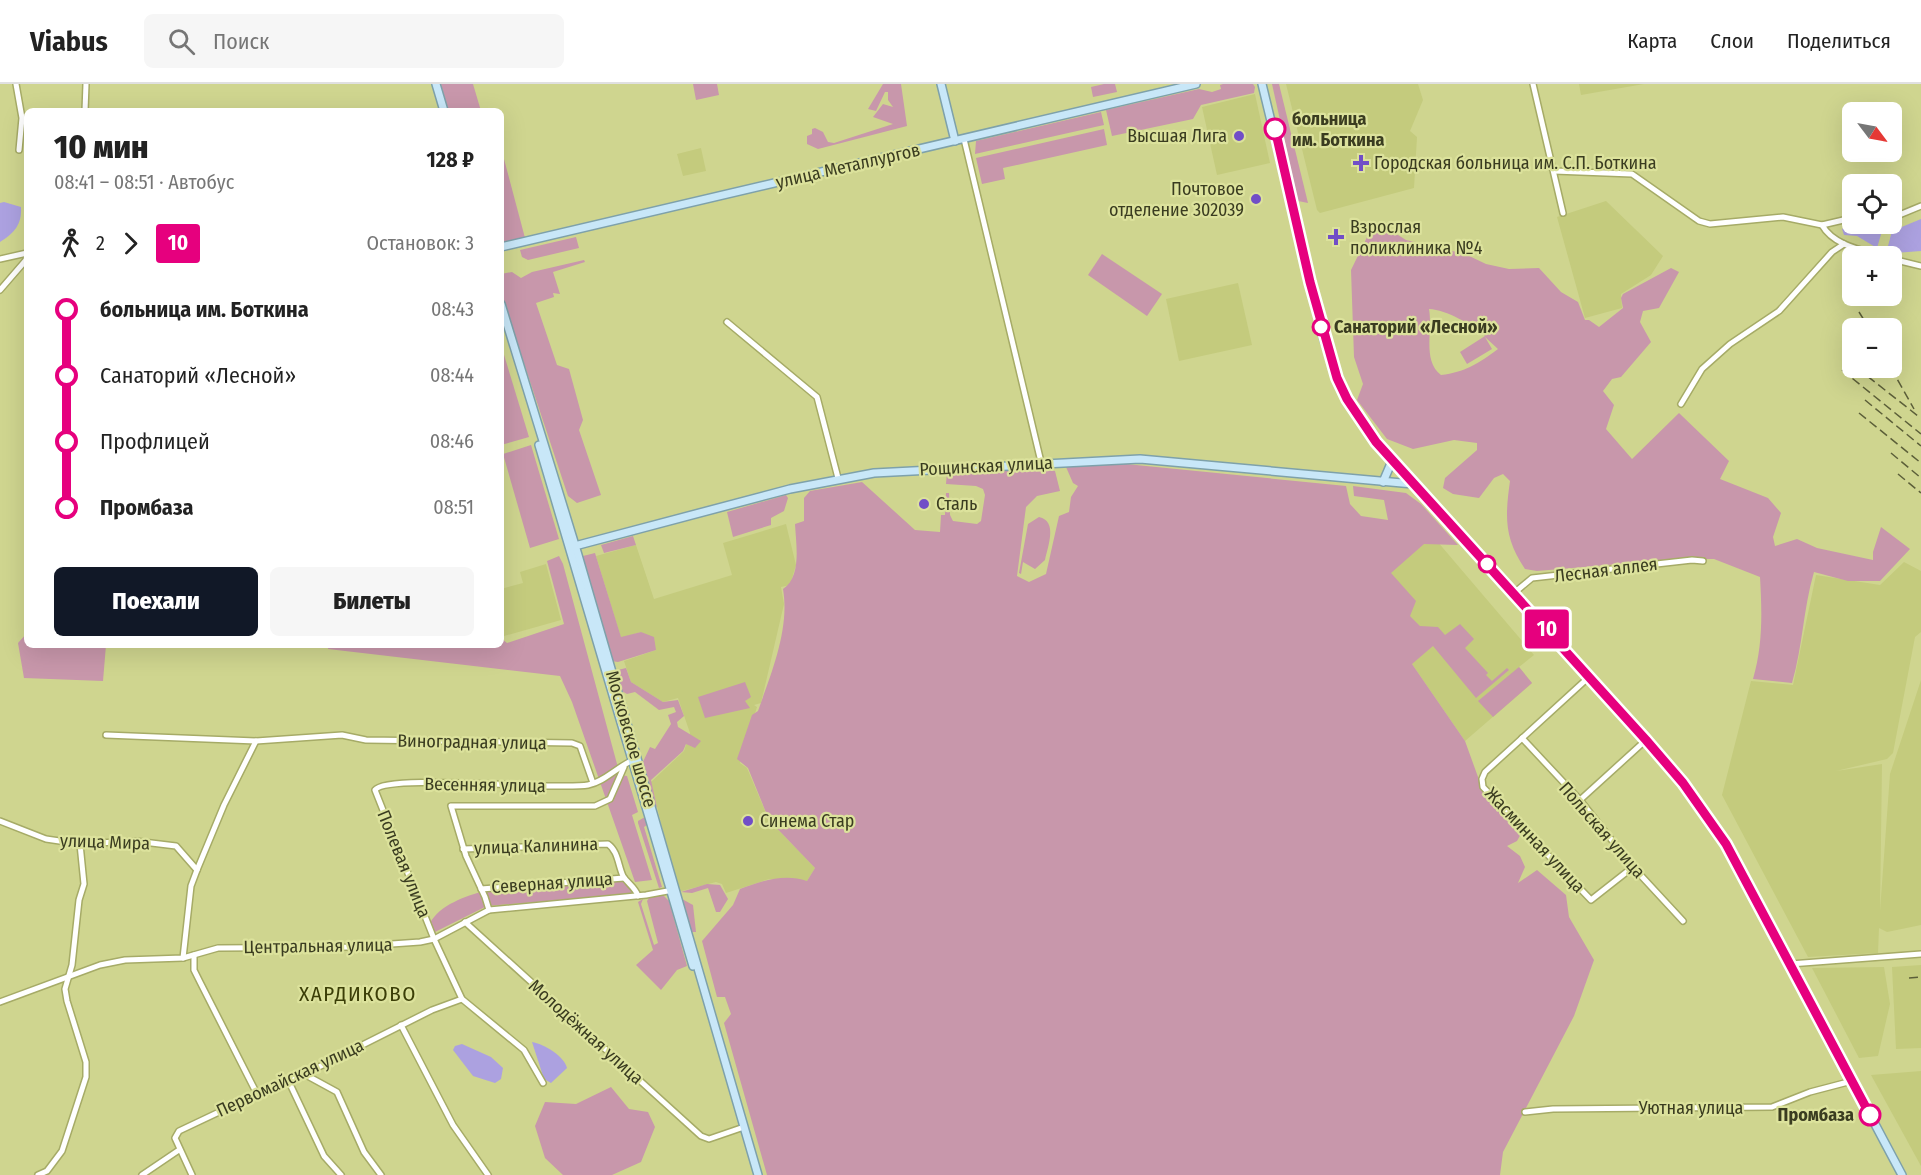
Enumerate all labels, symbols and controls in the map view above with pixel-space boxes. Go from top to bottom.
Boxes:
search box [144,14,564,68]
text: Viabus [30,25,108,58]
icon: search [165,25,198,58]
text: Поиск [213,28,269,55]
text: Карта [1627,28,1677,54]
text: Слои [1710,28,1754,54]
text: Поделиться [1787,28,1891,54]
north arrow [1842,102,1902,162]
map controls [1842,102,1902,378]
place label: больница им. Боткина [1292,108,1384,151]
marker: больница им. Боткина [1264,118,1286,140]
place label: Высшая Лига [1127,125,1227,147]
text: 10 мин [54,127,149,167]
marker: Высшая Лига [1232,129,1246,143]
street label: улица Металлургов [774,139,922,193]
text: 128 ₽ [426,146,474,173]
place label: Городская больница им. С.П. Боткина [1374,152,1657,174]
marker: Городская больница им. С.П. Боткина [1352,154,1370,172]
text: 08:41 – 08:51 · Автобус [54,170,234,194]
button: locate [1842,174,1902,234]
place label: Почтовое отделение 302039 [1109,178,1244,221]
marker: Почтовое отделение 302039 [1249,192,1263,206]
place label: Взрослая поликлиника №4 [1350,216,1483,259]
icon: walk [54,227,87,260]
icon: forward [114,227,147,260]
marker: Взрослая поликлиника №4 [1327,228,1345,246]
text: 10 [168,230,188,256]
text: 2 [96,231,105,255]
text: Остановок: 3 [367,231,474,255]
button: + [1842,246,1902,306]
text: больница им. Боткина [100,296,309,323]
text: 08:43 [431,297,474,321]
place label: Санаторий «Лесной» [1334,316,1498,338]
marker: Санаторий «Лесной» [1312,318,1330,336]
button: − [1842,318,1902,378]
text: Санаторий «Лесной» [100,362,296,389]
text: 08:44 [430,363,474,387]
text: Профлицей [100,428,210,455]
text: 08:46 [430,429,474,453]
street label: Рощинская улица [919,452,1053,480]
place label: Сталь [936,493,977,515]
text: Промбаза [100,494,193,521]
text: 08:51 [433,495,474,519]
marker: Сталь [917,497,931,511]
street label: Лесная аллея [1553,553,1659,587]
unlabelled marker [1478,555,1496,573]
button: Поехали [54,567,258,636]
button: Билеты [270,567,474,636]
line badge: 10 [1520,610,1574,648]
text: 10 [1537,616,1557,642]
street label: Московское шоссе [601,668,661,810]
street label: Виноградная улица [397,730,547,754]
street label: Весенняя улица [424,773,546,797]
street label: Польская улица [1554,777,1650,883]
street label: Жасминная улица [1480,783,1590,898]
street label: Полевая улица [372,807,436,921]
place label: Синема Стар [760,810,854,832]
marker: Синема Стар [741,814,755,828]
street label: улица Мира [60,829,151,855]
street label: улица Калинина [474,833,599,859]
street label: Северная улица [490,868,614,898]
street label: Центральная улица [243,934,393,958]
street label: Молодёжная улица [524,975,648,1089]
district label: ХАРДИКОВО [299,981,417,1007]
street label: Первомайская улица [213,1034,367,1122]
street label: Уютная улица [1638,1097,1743,1119]
place label: Промбаза [1778,1104,1854,1126]
marker: Промбаза [1859,1104,1881,1126]

